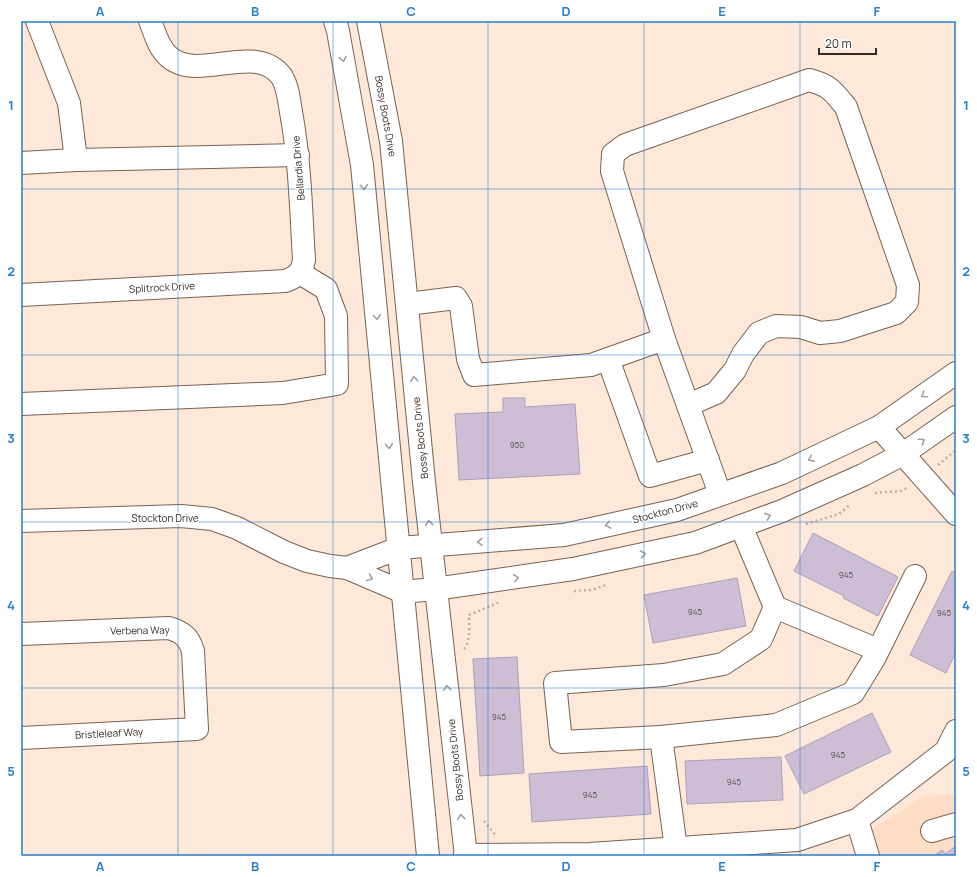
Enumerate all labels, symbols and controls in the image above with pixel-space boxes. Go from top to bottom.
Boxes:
text: A [96,2,105,20]
text: B [251,2,259,20]
text: C [406,2,416,20]
text: D [561,2,571,20]
text: E [718,2,726,20]
text: F [874,2,881,20]
scale bar [819,30,876,56]
text: 20 m [825,35,852,52]
one-way arrow [338,56,347,62]
street label: Bossy Boots Drive [372,74,400,158]
text: 1 [8,96,14,114]
text: 1 [963,96,969,114]
street label: Bellardia Drive [288,135,308,201]
one-way arrow [360,184,369,190]
text: 2 [7,262,15,280]
text: 2 [962,262,970,280]
street label: Splitrock Drive [129,278,196,296]
one-way arrow [372,314,381,320]
one-way arrow [410,376,419,382]
one-way arrow [921,390,928,398]
street label: Bossy Boots Drive [409,396,431,480]
text: 3 [7,429,15,447]
text: 3 [962,429,970,447]
house number: 950 [510,439,524,450]
one-way arrow [917,439,924,446]
one-way arrow [384,443,393,449]
one-way arrow [808,454,816,462]
street label: Stockton Drive [631,495,700,526]
street label: Stockton Drive [131,511,199,525]
one-way arrow [764,513,771,521]
one-way arrow [425,519,434,526]
one-way arrow [605,521,612,529]
one-way arrow [477,537,483,546]
one-way arrow [640,551,647,559]
house number: 945 [839,569,854,580]
one-way arrow [367,574,374,582]
one-way arrow [513,574,519,583]
text: 4 [7,596,15,614]
text: 4 [962,596,970,614]
house number: 945 [688,606,703,617]
house number: 945 [937,607,952,618]
street label: Verbena Way [110,622,171,638]
one-way arrow [442,685,451,691]
house number: 945 [492,711,507,722]
street label: Bossy Boots Drive [444,718,466,802]
street label: Bristleleaf Way [75,724,144,742]
house number: 945 [831,749,846,760]
text: 5 [7,762,15,780]
text: 5 [962,762,970,780]
house number: 945 [727,776,742,787]
house number: 945 [583,789,598,800]
one-way arrow [457,814,466,820]
text: A [96,857,105,875]
text: B [251,857,259,875]
text: C [406,857,416,875]
text: D [561,857,571,875]
text: E [718,857,726,875]
text: F [874,857,881,875]

